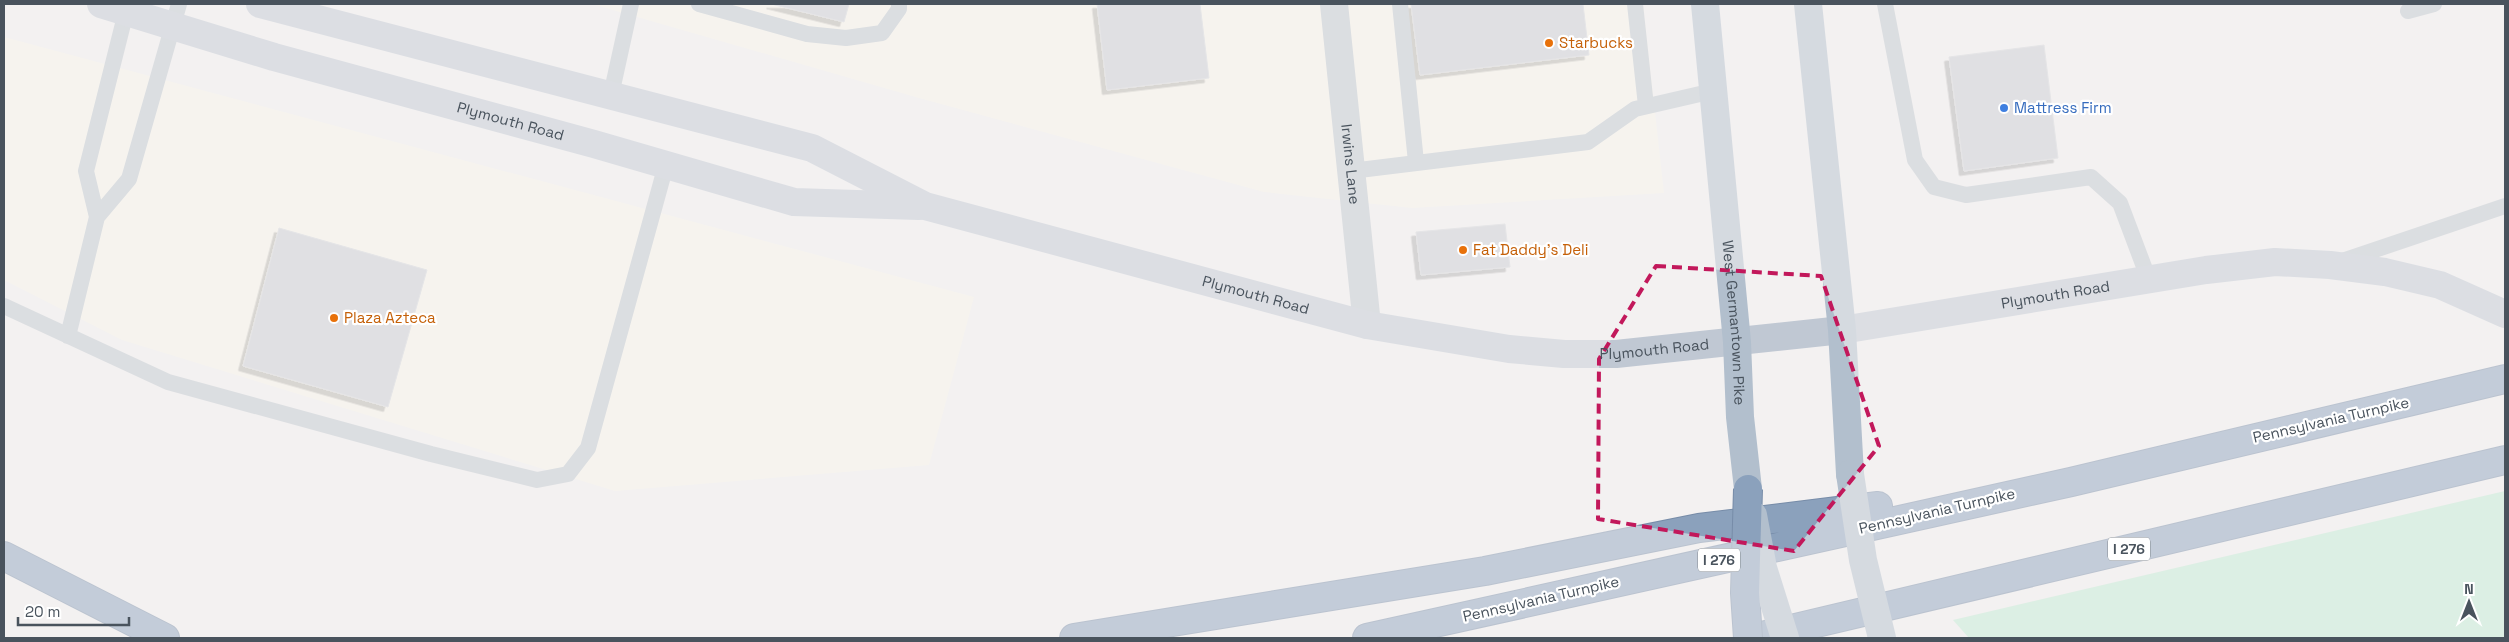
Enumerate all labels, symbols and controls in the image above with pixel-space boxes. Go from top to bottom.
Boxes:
place label: Starbucks [1559,33,1633,52]
marker: Starbucks [1543,37,1555,49]
street label: Plymouth Road [455,97,566,144]
place label: Mattress Firm [2014,98,2112,117]
marker: Mattress Firm [1998,102,2010,114]
street label: Irwins Lane [1337,123,1365,205]
street label: West Germantown Pike [1718,239,1750,406]
place label: Fat Daddy's Deli [1473,240,1588,259]
marker: Fat Daddy's Deli [1457,244,1469,256]
street label: Plymouth Road [1200,271,1311,318]
street label: Plymouth Road [1999,276,2111,313]
place label: Plaza Azteca [344,308,436,327]
marker: Plaza Azteca [328,312,340,324]
street label: Plymouth Road [1599,334,1710,363]
street label: Pennsylvania Turnpike [2251,392,2411,447]
street label: Pennsylvania Turnpike [1857,483,2017,538]
road number: I 276 [2108,538,2150,560]
road number: I 276 [1698,548,1740,572]
street label: Pennsylvania Turnpike [1461,571,1621,626]
north arrow [2444,577,2494,627]
text: N [2464,580,2474,598]
scale bar [18,594,129,626]
text: 20 m [25,602,60,621]

